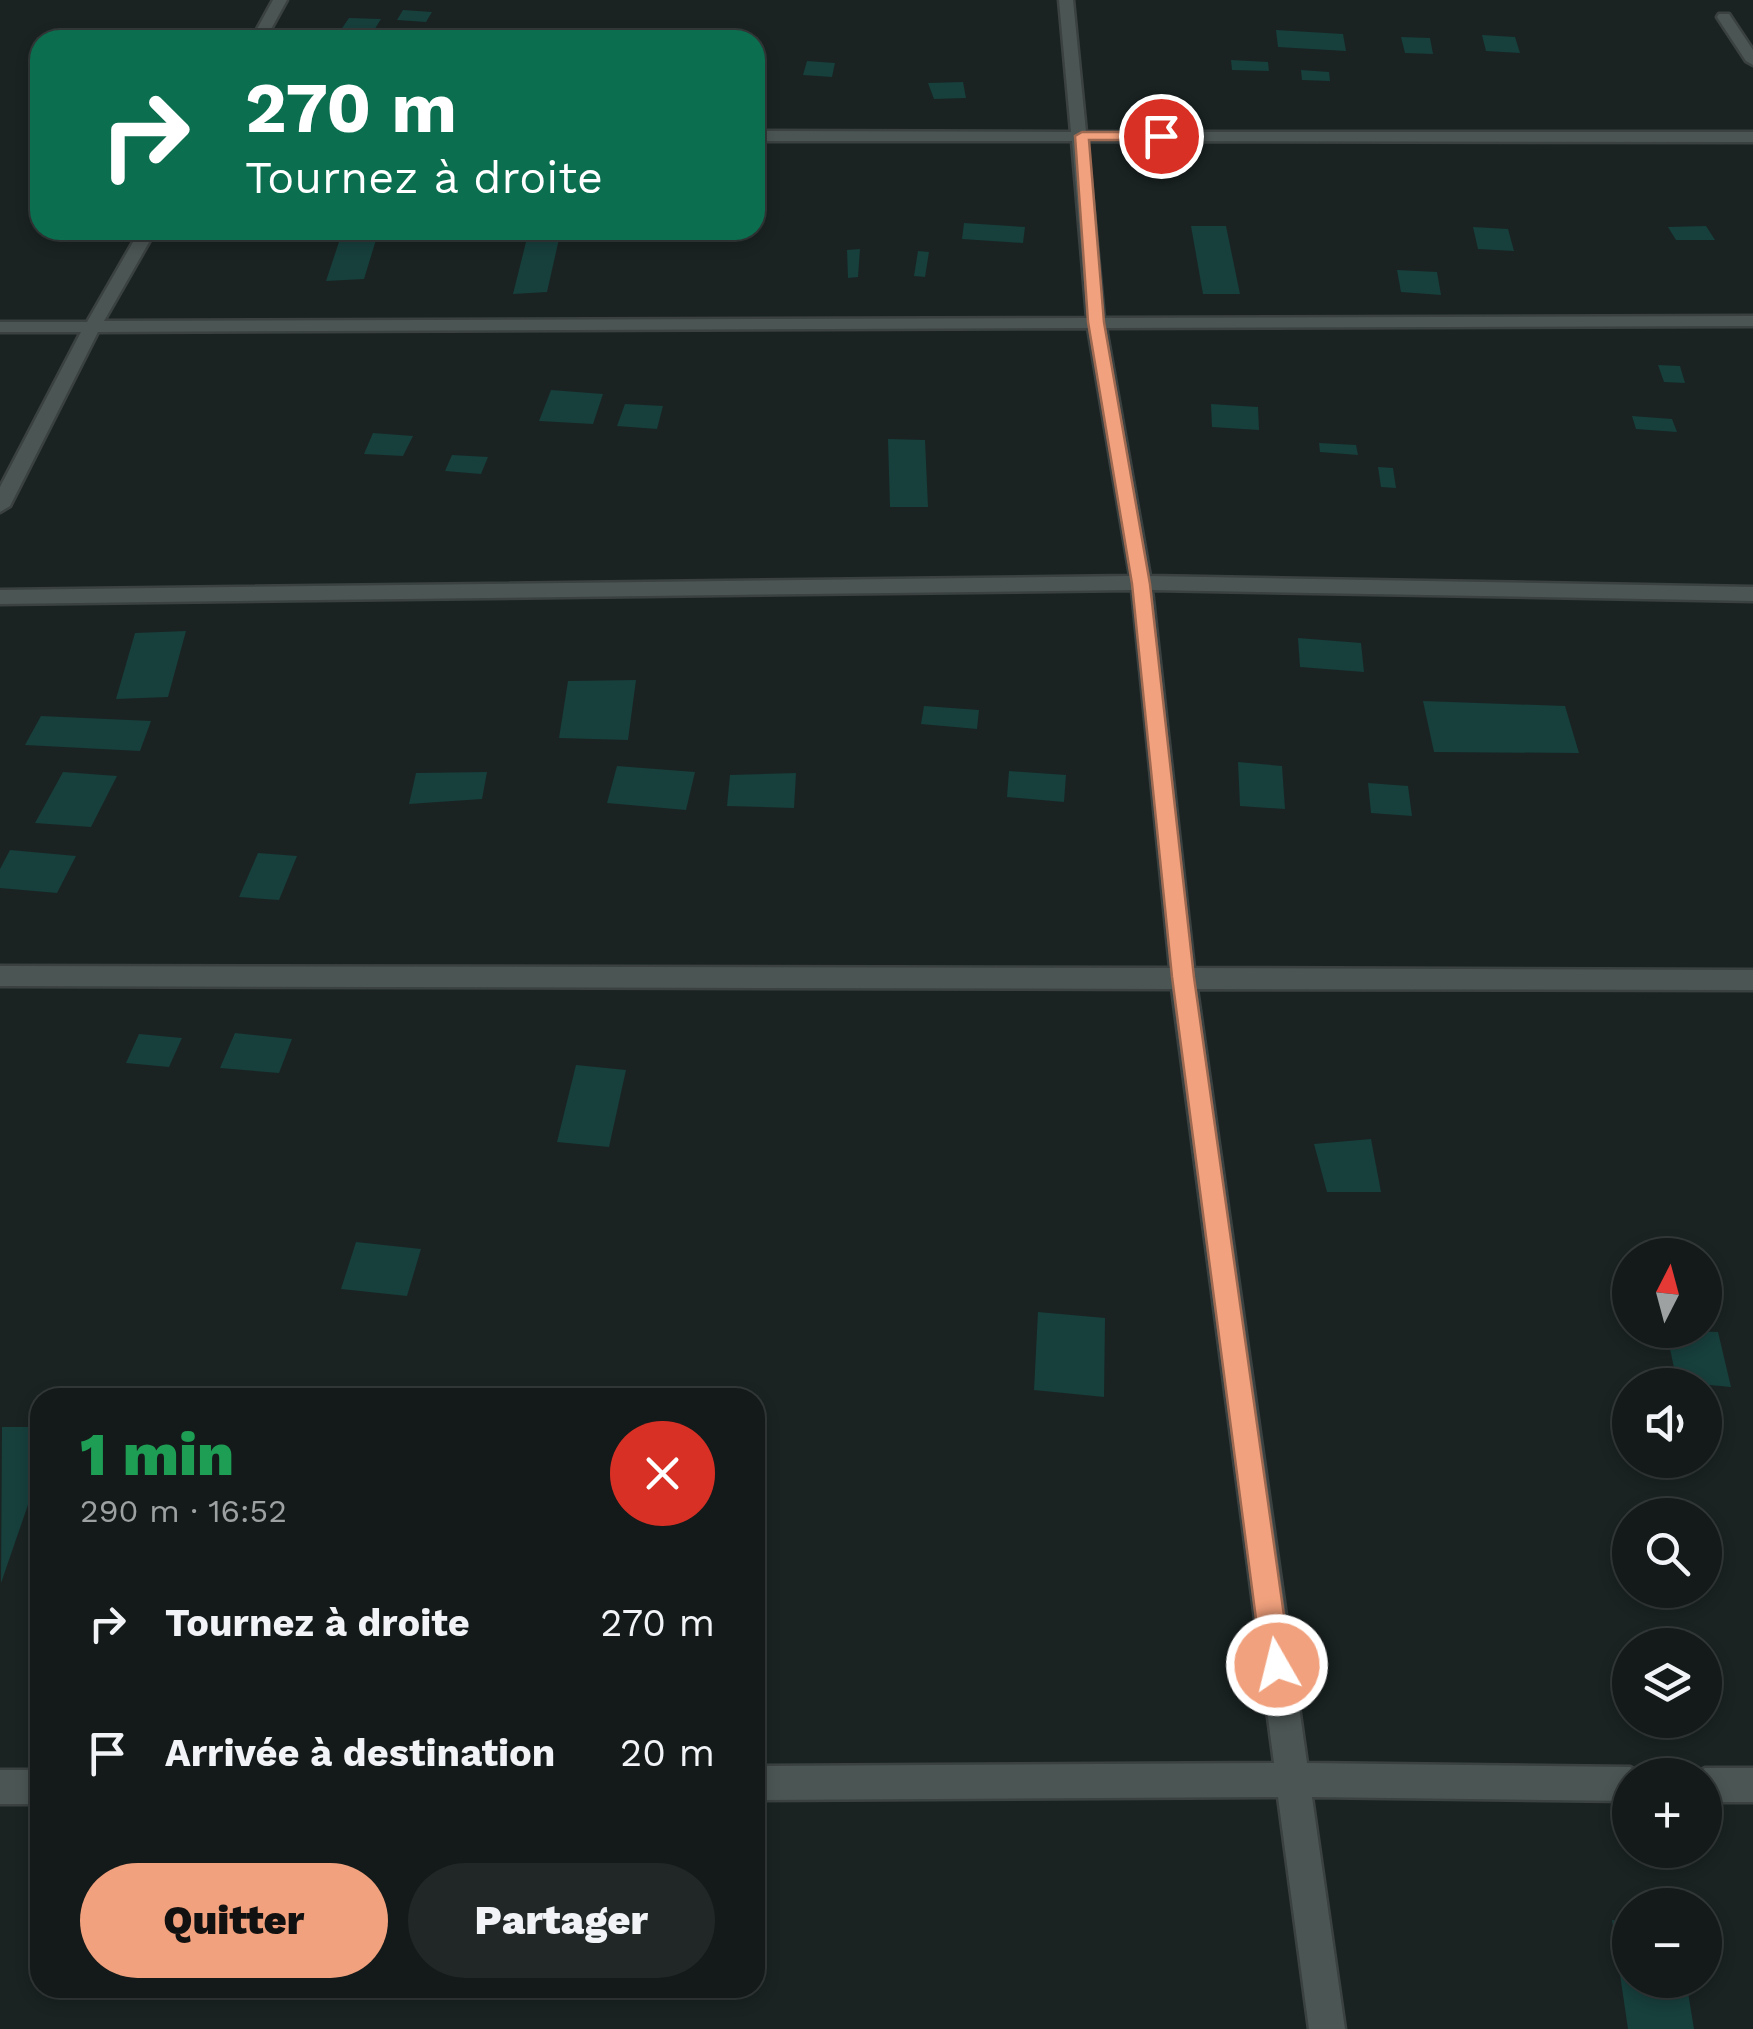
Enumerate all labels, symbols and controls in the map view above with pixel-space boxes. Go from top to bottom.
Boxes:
text: 270 m [245,67,457,149]
icon: right [80,70,210,200]
pin [1119,94,1204,179]
icon: arrive [1134,109,1189,164]
text: Tournez à droite [245,151,603,204]
north arrow [1612,1238,1722,1348]
map controls [1612,1238,1722,1998]
button: sound [1612,1368,1722,1478]
text: 1 min [80,1419,234,1490]
button: close [610,1421,715,1526]
text: 290 m · 16:52 [80,1492,287,1530]
button: search [1612,1498,1722,1608]
icon: right [80,1596,135,1651]
text: Tournez à droite [165,1601,470,1645]
text: 270 m [600,1601,715,1645]
position arrow [1225,1613,1329,1717]
button: layers [1612,1628,1722,1738]
icon: arrive [80,1726,135,1781]
text: Arrivée à destination [165,1731,555,1775]
text: 20 m [620,1731,715,1775]
button: + [1612,1758,1722,1868]
button: Quitter [80,1863,388,1978]
button: Partager [408,1863,715,1978]
button: − [1612,1888,1722,1998]

